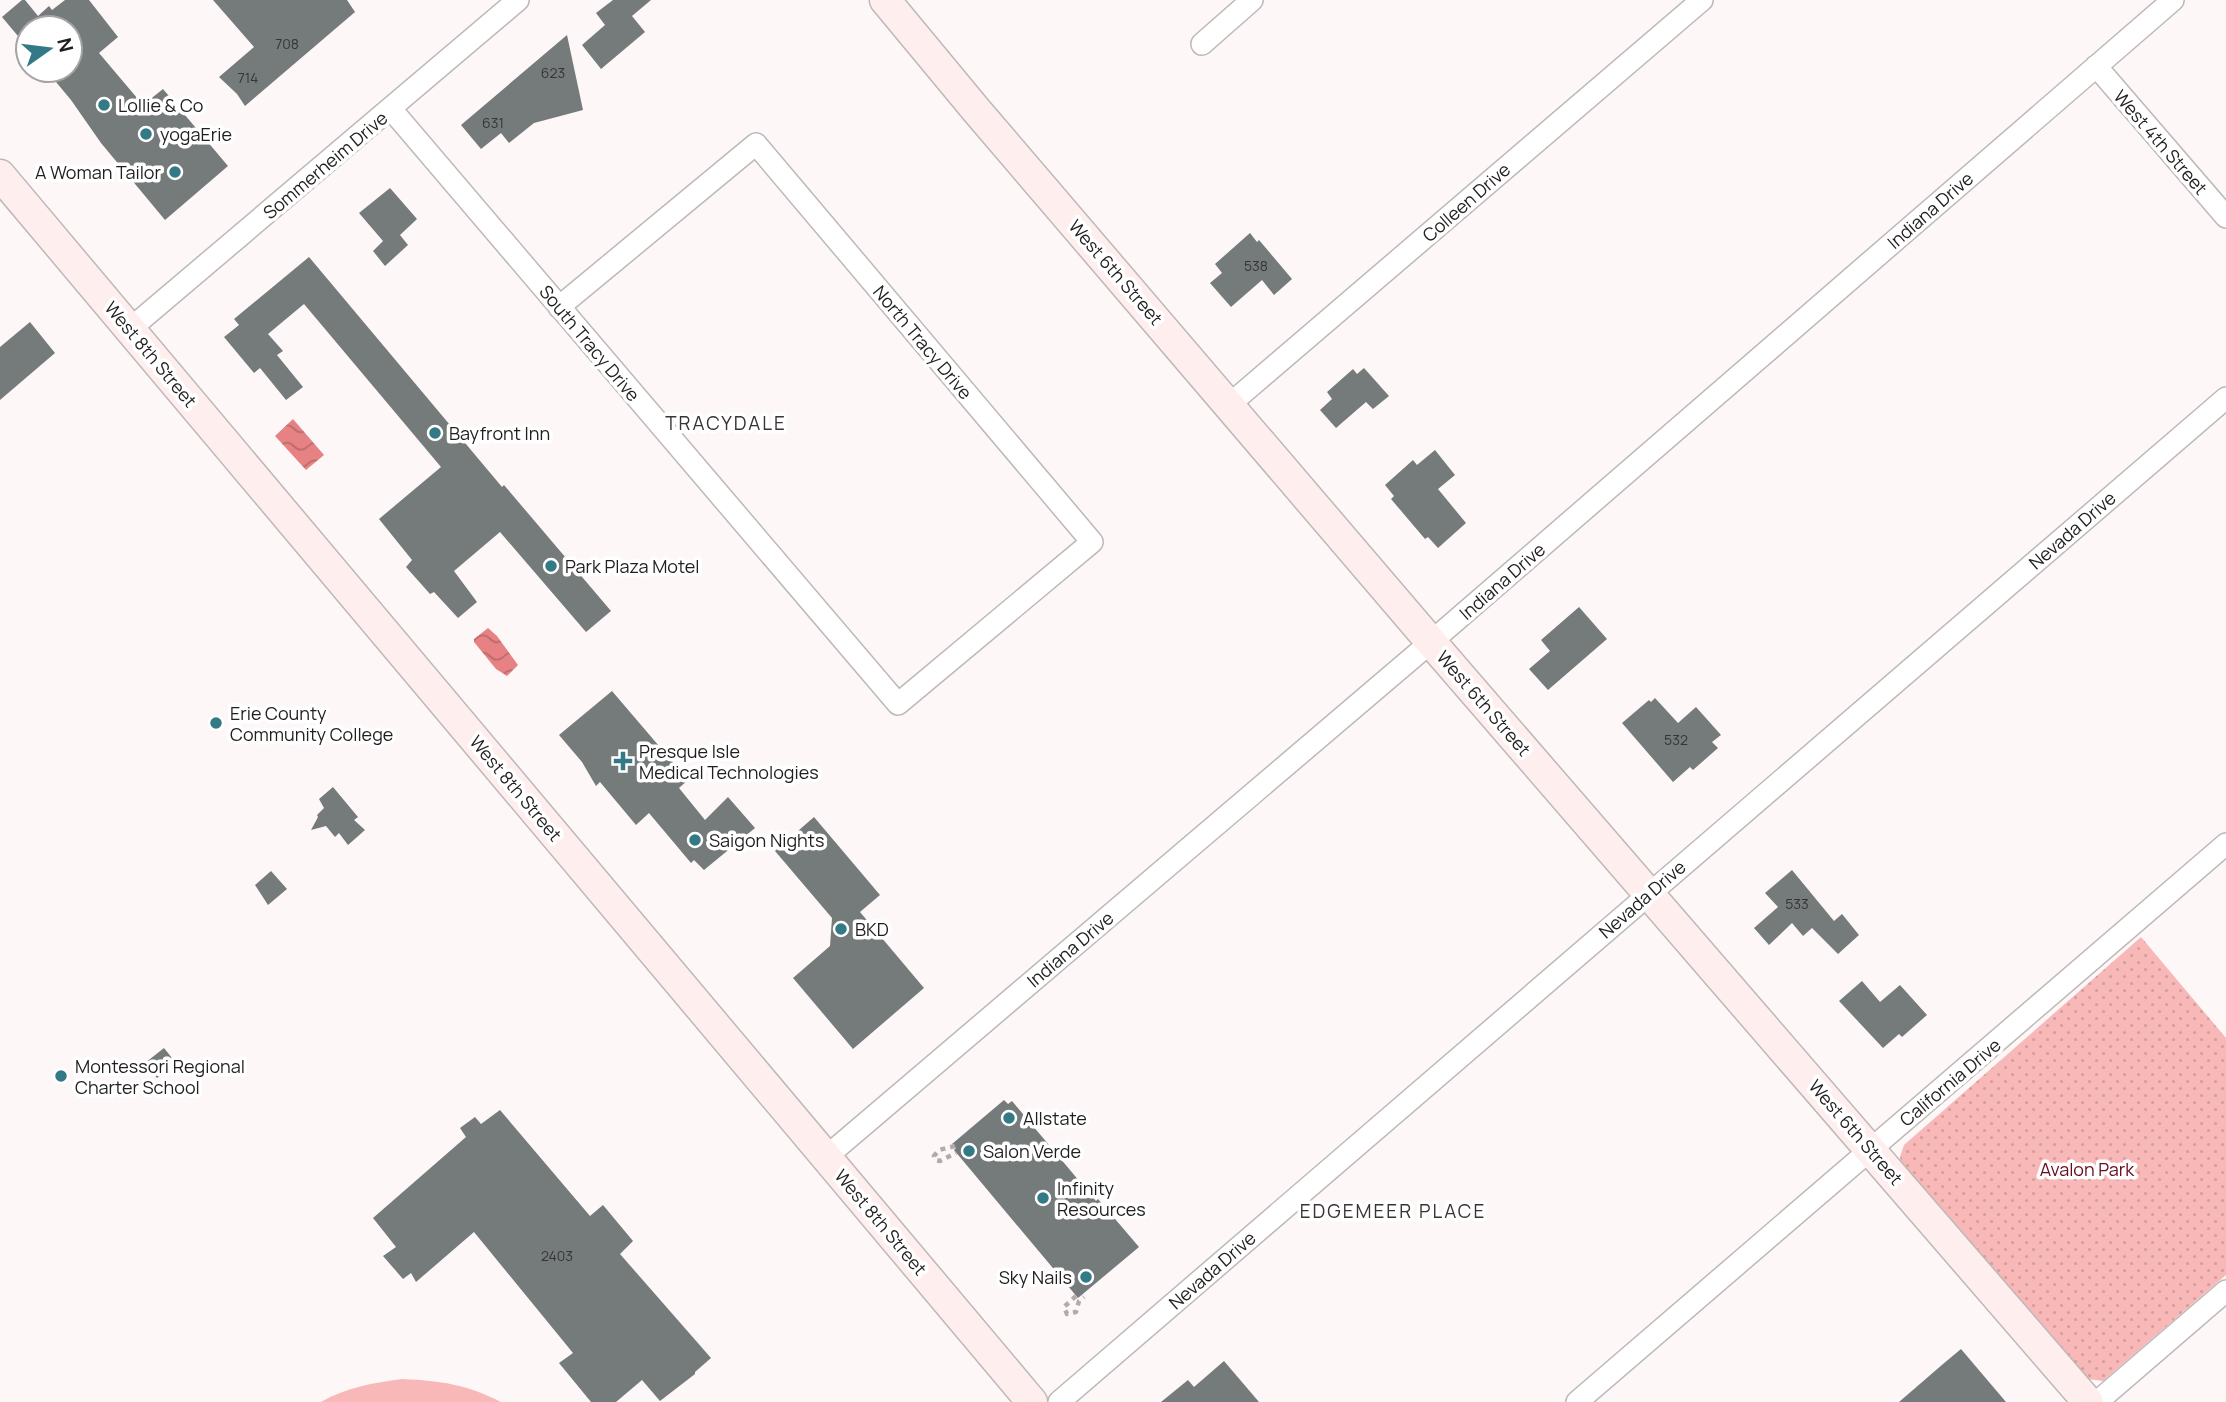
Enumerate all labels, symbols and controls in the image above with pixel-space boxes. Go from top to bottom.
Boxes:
north arrow [14,14,84,84]
house number: 708 [275,34,299,53]
text: N [51,35,80,55]
house number: 623 [541,63,565,82]
house number: 714 [238,68,258,87]
street label: West 4th Street [2109,84,2213,200]
place label: Lollie & Co [118,93,203,117]
marker: Lollie & Co [96,97,112,113]
street label: Sommerheim Drive [258,106,392,224]
house number: 631 [482,113,504,132]
place label: yogaErie [160,122,232,146]
marker: yogaErie [138,126,154,142]
street label: Colleen Drive [1417,157,1515,247]
place label: A Woman Tailor [35,160,162,184]
marker: A Woman Tailor [167,164,183,180]
street label: Indiana Drive [1882,166,1978,254]
street label: West 6th Street [1064,214,1168,330]
house number: 538 [1244,256,1268,275]
street label: South Tracy Drive [534,280,646,406]
street label: North Tracy Drive [868,280,978,404]
street label: West 8th Street [100,296,202,412]
district label: TRACYDALE [665,410,787,436]
place label: Bayfront Inn [449,421,550,445]
marker: Bayfront Inn [427,425,443,441]
street label: Nevada Drive [2024,486,2120,574]
street label: Indiana Drive [1454,537,1550,625]
place label: Park Plaza Motel [565,554,699,578]
marker: Park Plaza Motel [543,558,559,574]
street label: West 6th Street [1432,645,1536,761]
place label: Erie County Community College [230,701,393,746]
marker: Erie County Community College [208,715,224,731]
street label: West 8th Street [465,730,567,846]
house number: 532 [1664,730,1688,749]
place label: Presque Isle Medical Technologies [639,739,819,784]
marker: Presque Isle Medical Technologies [613,751,633,771]
place label: Saigon Nights [709,828,824,852]
marker: Saigon Nights [687,832,703,848]
street label: Nevada Drive [1594,855,1690,943]
house number: 533 [1785,894,1809,913]
street label: Indiana Drive [1022,906,1118,992]
place label: BKD [855,917,889,941]
marker: BKD [833,921,849,937]
street label: California Drive [1894,1033,2006,1131]
place label: Montessori Regional Charter School [75,1054,245,1099]
marker: Montessori Regional Charter School [53,1068,69,1084]
street label: West 6th Street [1804,1074,1908,1190]
place label: Allstate [1023,1106,1087,1130]
marker: Allstate [1001,1110,1017,1126]
place label: Salon Verde [983,1139,1081,1163]
marker: Salon Verde [961,1143,977,1159]
park label: Avalon Park [2040,1157,2135,1181]
street label: West 8th Street [830,1164,932,1280]
place label: Infinity Resources [1057,1176,1146,1221]
marker: Infinity Resources [1035,1190,1051,1206]
district label: EDGEMEER PLACE [1300,1198,1486,1224]
street label: Nevada Drive [1164,1226,1260,1314]
house number: 2403 [541,1246,573,1265]
place label: Sky Nails [999,1265,1072,1289]
marker: Sky Nails [1078,1269,1094,1285]

